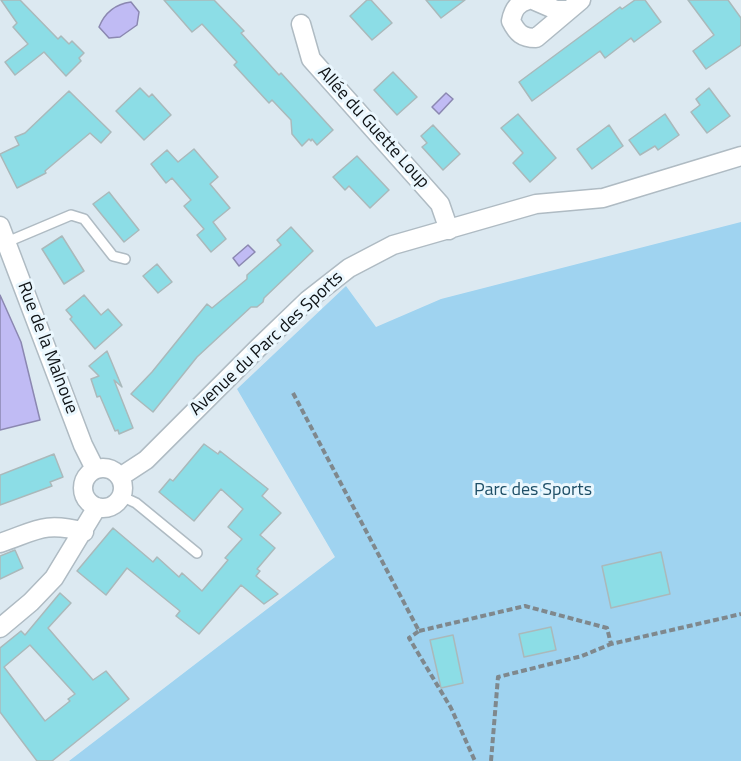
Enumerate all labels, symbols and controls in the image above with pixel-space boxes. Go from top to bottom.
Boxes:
street label: Allée du Guette Loup [313,63,433,193]
street label: Avenue du Parc des Sports [186,267,348,421]
street label: Rue de la Malnoue [12,279,82,417]
park label: Parc des Sports [474,480,592,502]

